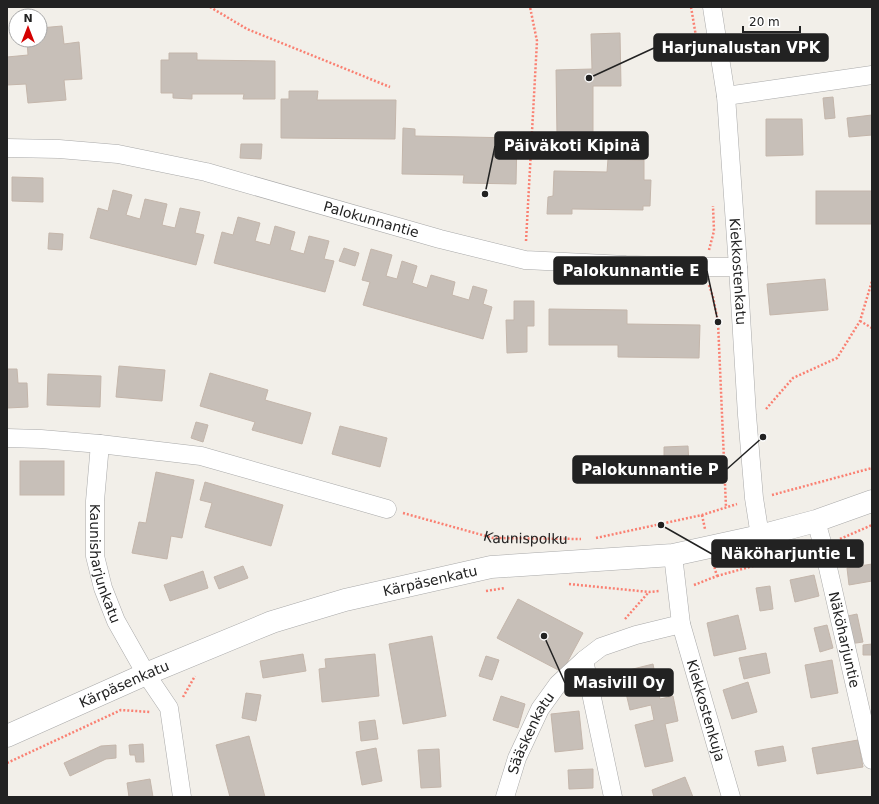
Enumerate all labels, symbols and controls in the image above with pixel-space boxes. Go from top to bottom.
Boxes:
north arrow [8,8,48,48]
scale bar [743,8,800,34]
text: N [23,12,33,25]
text: 20 m [749,15,780,29]
callout: Harjunalustan VPK [654,34,828,61]
text: Harjunalustan VPK [662,39,822,57]
callout: Päiväkoti Kipinä [495,132,648,159]
text: Päiväkoti Kipinä [504,137,640,155]
street label: Palokunnantie [322,198,421,241]
street label: Kiekkostenkatu [727,217,750,325]
callout: Palokunnantie E [554,257,707,284]
text: Palokunnantie E [563,262,699,280]
callout: Palokunnantie P [573,456,727,483]
text: Palokunnantie P [581,461,719,479]
street label: Kaunisharjunkatu [87,504,124,625]
street label: Kaunispolku [482,528,568,547]
callout: Näköharjuntie L [712,540,863,567]
text: Näköharjuntie L [721,545,856,563]
street label: Kärpäsenkatu [381,562,479,599]
street label: Näköharjuntie [826,590,863,689]
street label: Kärpäsenkatu [77,657,171,711]
street label: Kiekkostenkuja [684,658,728,763]
callout: Masivill Oy [565,669,673,696]
text: Masivill Oy [573,674,665,692]
street label: Sääskenkatu [505,689,557,776]

